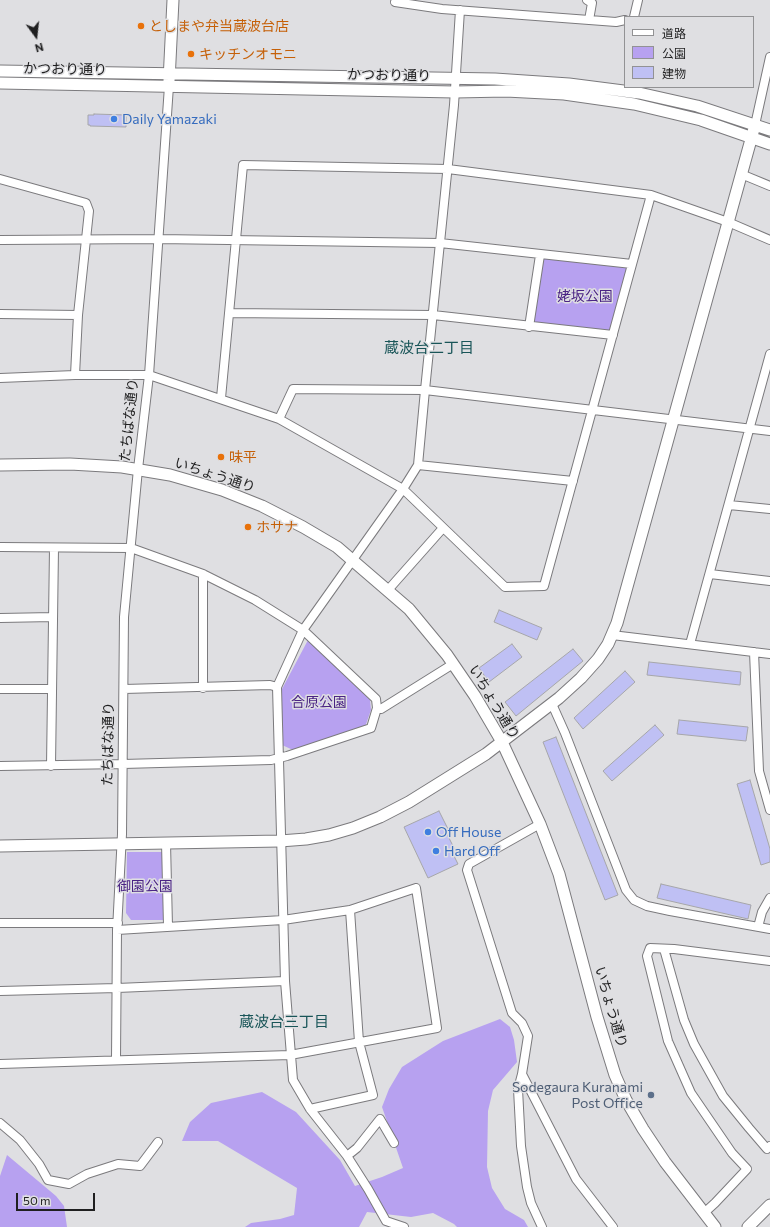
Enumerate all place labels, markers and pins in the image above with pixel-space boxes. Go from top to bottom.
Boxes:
place label: としまや弁当蔵波台店 [149,18,289,34]
marker: としまや弁当蔵波台店 [136,21,146,31]
place label: キッチンオモニ [199,46,297,62]
marker: キッチンオモニ [186,49,196,59]
place label: Daily Yamazaki [122,111,217,127]
marker: Daily Yamazaki [109,114,119,124]
place label: 味平 [229,449,257,465]
marker: 味平 [216,452,226,462]
place label: ホサナ [256,519,298,535]
marker: ホサナ [243,522,253,532]
place label: Off House [436,824,501,840]
marker: Off House [423,827,433,837]
place label: Hard Off [444,843,500,859]
marker: Hard Off [431,846,441,856]
place label: Sodegaura Kuranami Post Office [512,1079,643,1112]
marker: Sodegaura Kuranami Post Office [646,1090,656,1100]

